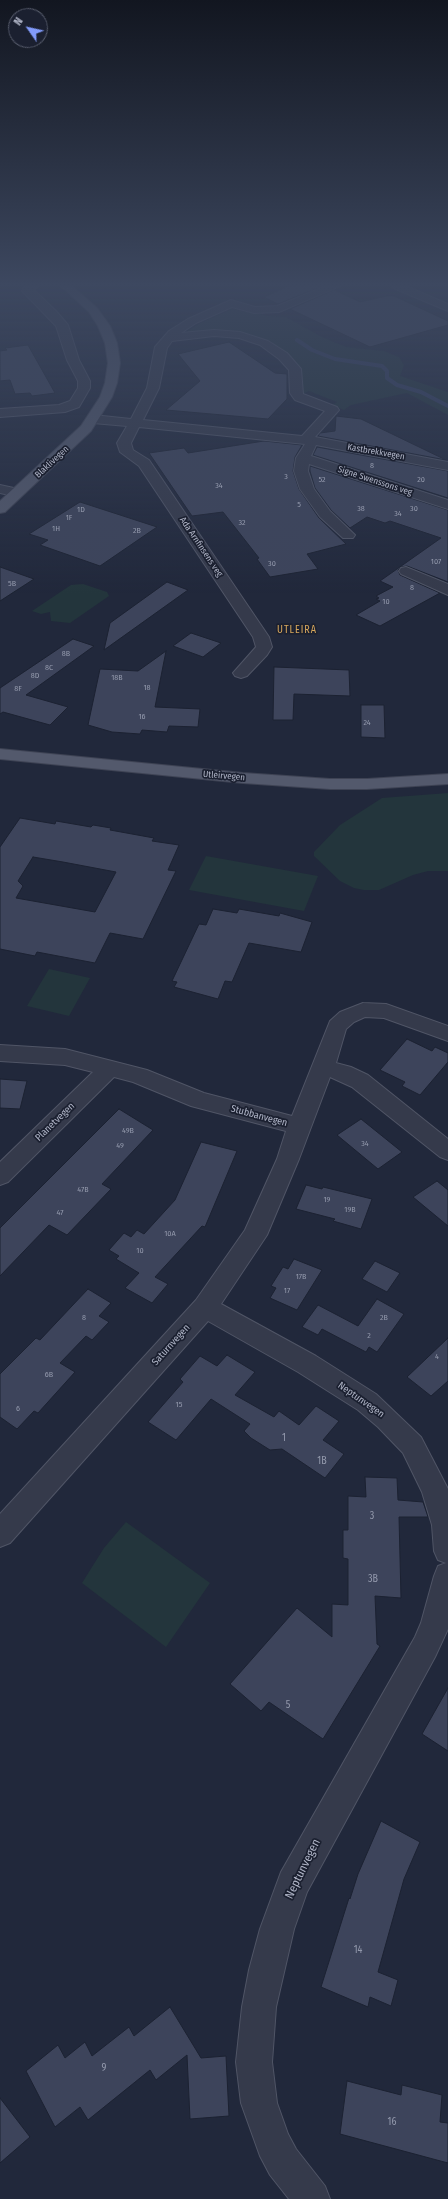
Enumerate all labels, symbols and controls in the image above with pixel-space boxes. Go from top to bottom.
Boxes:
north arrow [8,8,48,48]
text: N [11,15,26,28]
street label: Kastbrekkvegen [346,442,406,462]
street label: Blaklivegen [33,444,71,480]
house number: 8 [370,461,374,471]
street label: Signe Swenssons veg [336,464,414,498]
house number: 3 [284,472,288,482]
house number: 52 [318,475,326,485]
house number: 20 [417,475,425,485]
house number: 34 [215,481,223,491]
house number: 5 [297,500,301,510]
house number: 38 [357,504,365,514]
house number: 30 [410,504,418,514]
house number: 1D [77,505,85,515]
house number: 34 [394,509,402,519]
house number: 1F [66,513,72,523]
street label: Ada Arnfinsens veg [177,515,225,579]
house number: 32 [238,518,246,528]
house number: 1H [52,524,60,534]
house number: 2B [133,526,141,536]
house number: 107 [431,557,441,567]
house number: 30 [268,559,276,569]
house number: 5B [8,579,16,589]
house number: 8 [410,583,414,593]
house number: 10 [382,597,390,607]
district label: UTLEIRA [277,624,317,636]
house number: 8B [62,649,70,659]
house number: 8C [45,663,53,673]
house number: 8D [31,671,39,681]
house number: 18B [111,673,123,683]
house number: 18 [143,683,151,693]
house number: 8F [14,684,22,694]
house number: 16 [138,712,146,722]
house number: 24 [363,718,371,728]
street label: Utleirvegen [203,769,245,783]
street label: Planetvegen [33,1100,77,1144]
street label: Stubbanvegen [229,1103,289,1129]
house number: 49B [122,1126,134,1136]
house number: 34 [361,1139,369,1149]
house number: 49 [116,1141,124,1151]
house number: 47B [77,1185,89,1195]
house number: 19 [323,1195,331,1205]
house number: 19B [344,1205,356,1215]
house number: 47 [57,1208,63,1218]
house number: 10A [164,1229,176,1239]
house number: 10 [136,1246,144,1256]
house number: 17B [296,1272,306,1282]
house number: 17 [284,1286,290,1296]
house number: 8 [82,1313,86,1323]
house number: 2B [380,1313,388,1323]
street label: Saturnvegen [149,1322,193,1368]
house number: 2 [367,1331,371,1341]
house number: 4 [435,1352,439,1362]
house number: 6B [45,1370,53,1380]
street label: Neptunvegen [335,1380,387,1420]
house number: 15 [176,1400,182,1410]
house number: 6 [16,1404,20,1414]
house number: 1 [282,1432,286,1444]
house number: 1B [317,1455,327,1467]
house number: 3 [370,1510,374,1522]
house number: 3B [368,1573,378,1585]
house number: 5 [286,1699,290,1711]
street label: Neptunvegen [282,1837,324,1901]
house number: 14 [354,1944,362,1956]
house number: 9 [102,2062,106,2074]
house number: 16 [388,2116,396,2128]

